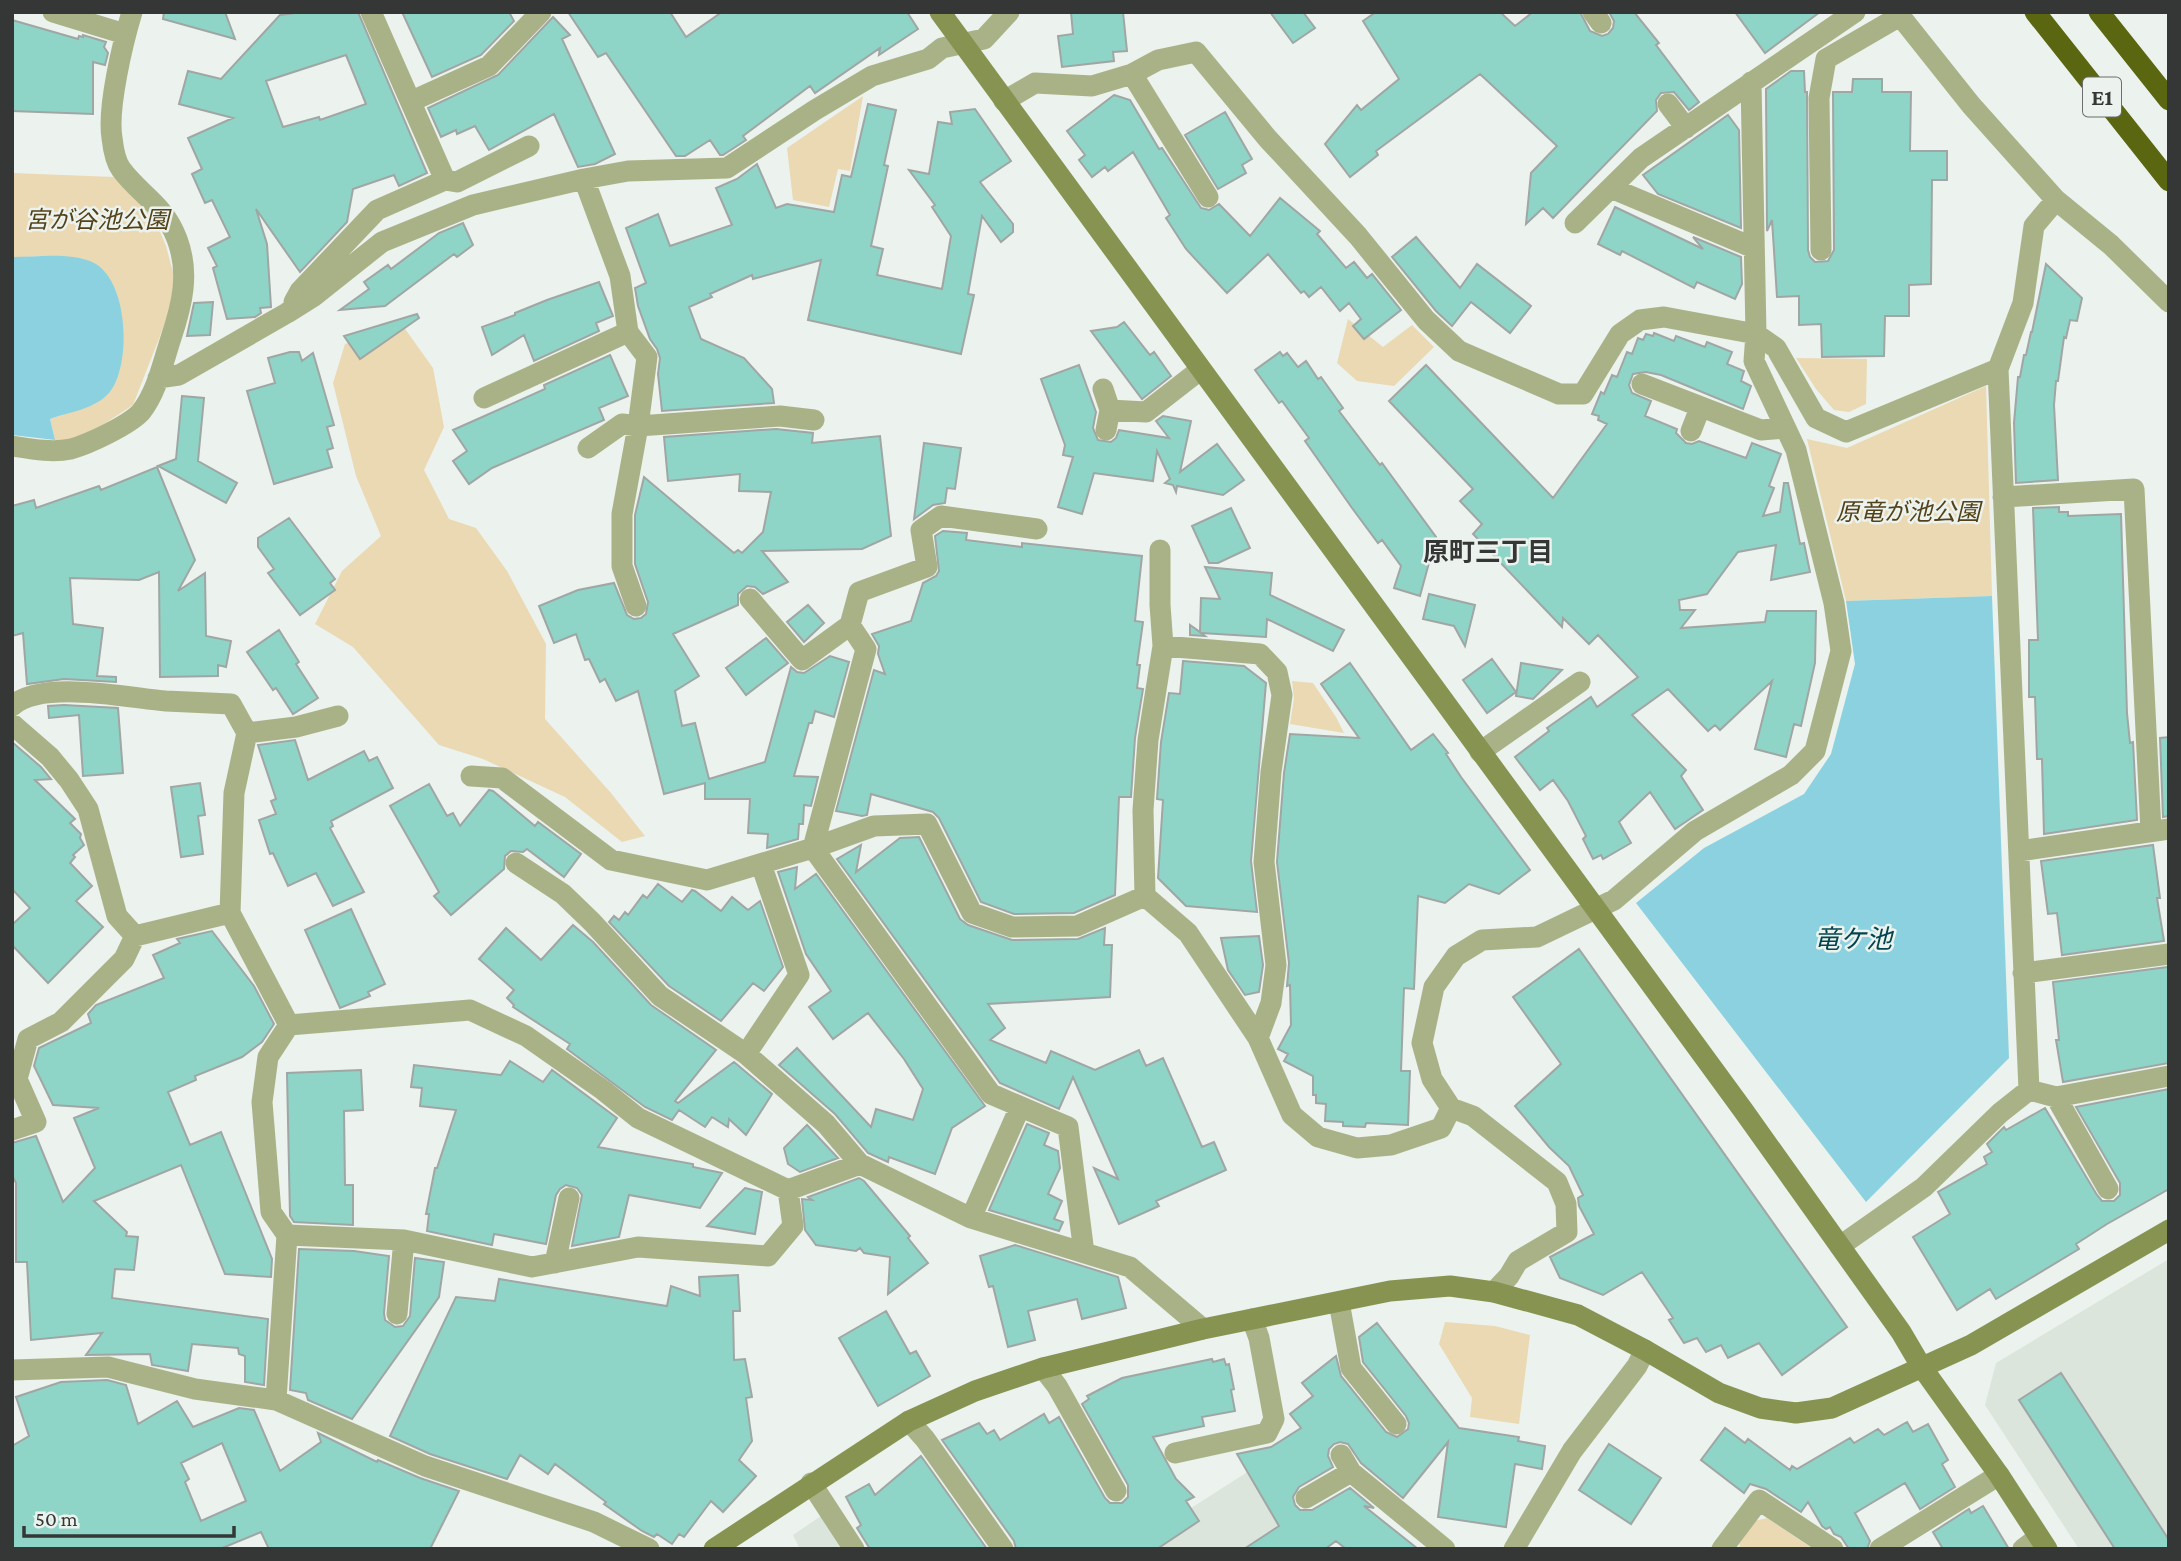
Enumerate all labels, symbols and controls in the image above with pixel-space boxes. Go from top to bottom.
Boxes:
road number: E1 [2083,78,2121,116]
park label: 宮が谷池公園 [25,206,172,233]
park label: 原竜が池公園 [1836,498,1983,525]
district label: 原町三丁目 [1423,538,1553,567]
water label: 竜ケ池 [1814,925,1895,954]
scale bar [24,1494,234,1538]
text: 50 m [35,1507,78,1531]

